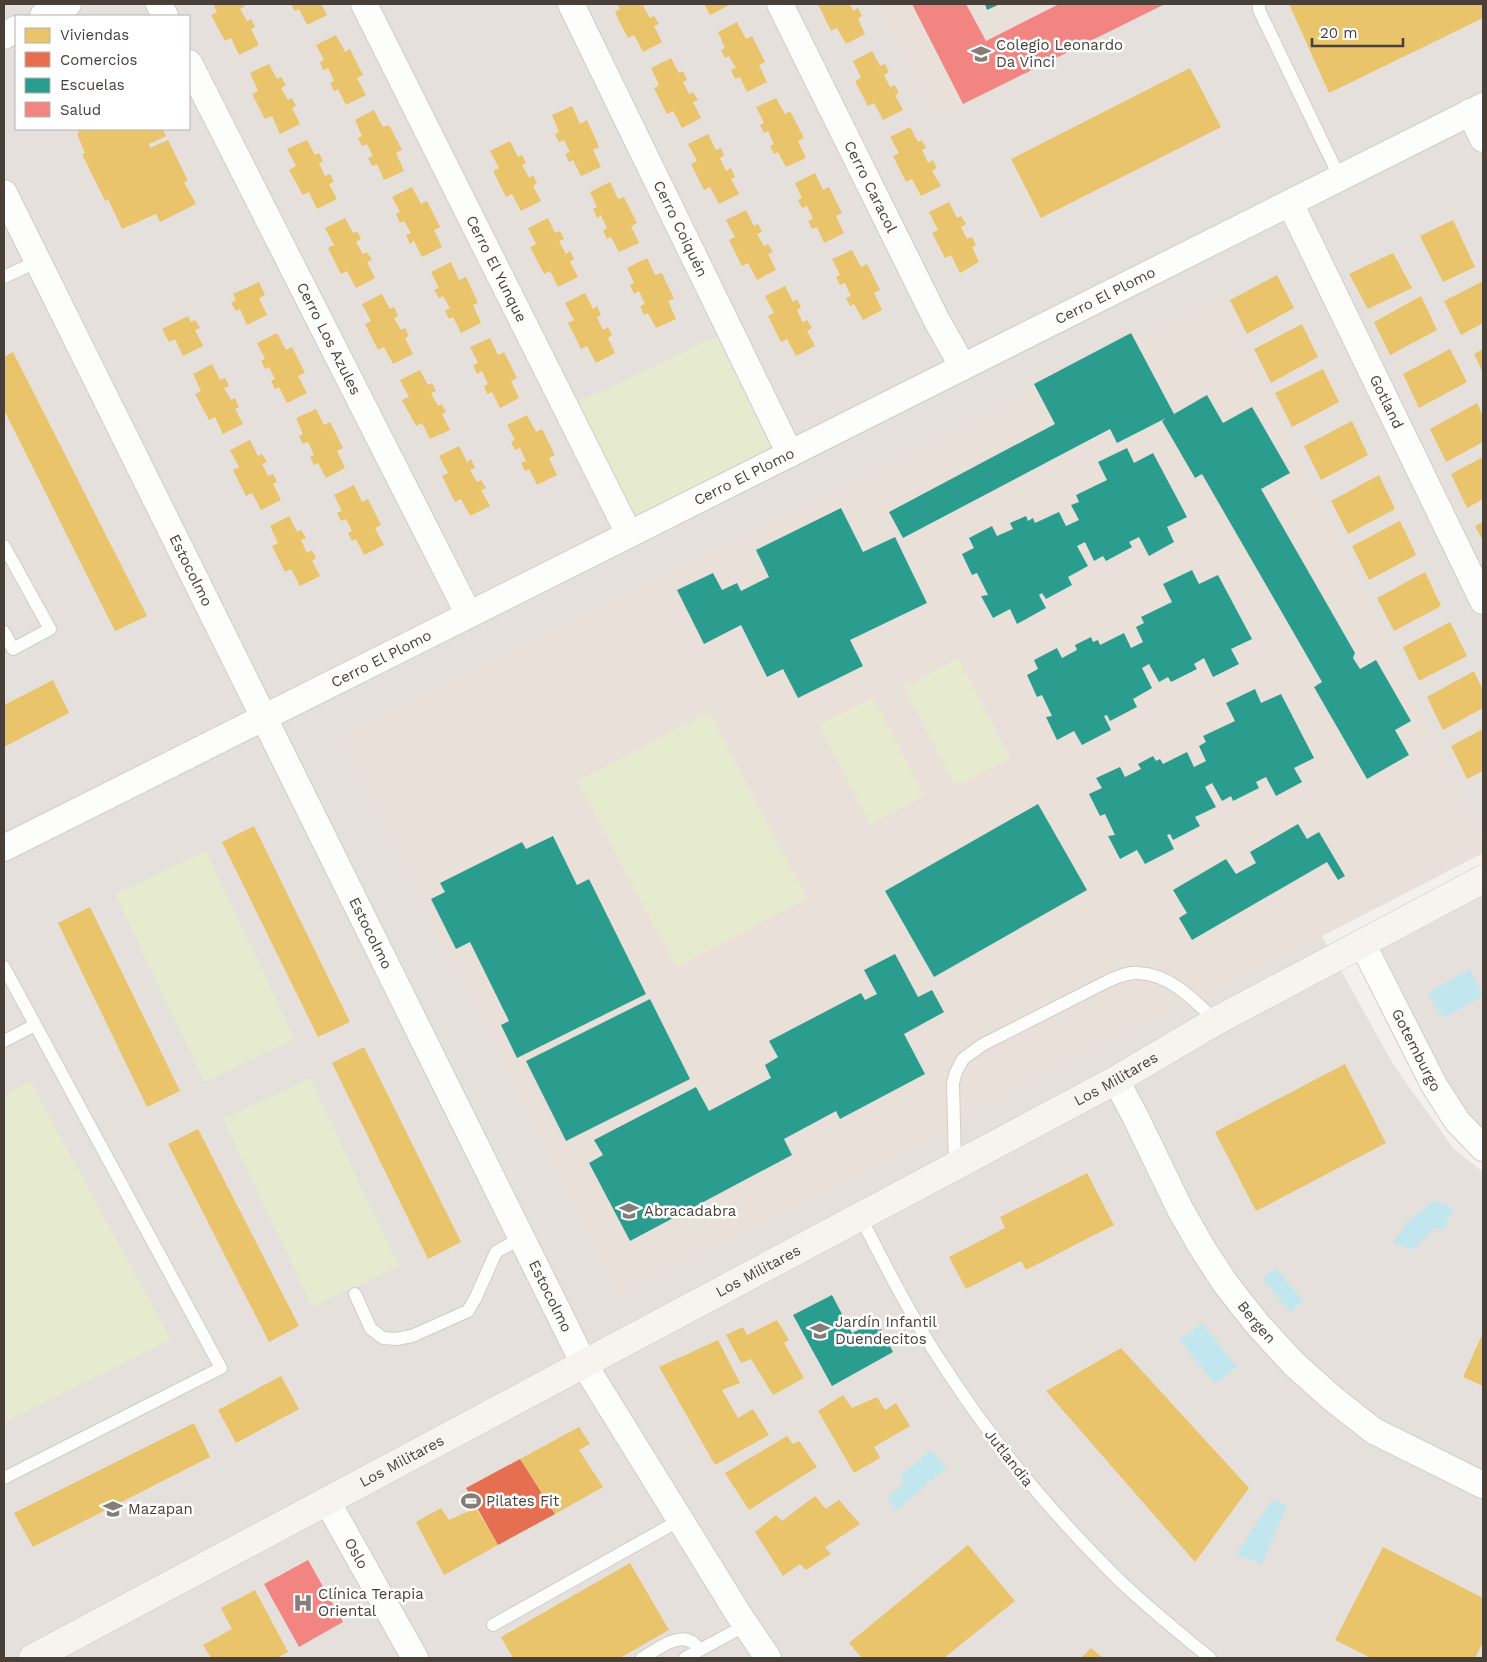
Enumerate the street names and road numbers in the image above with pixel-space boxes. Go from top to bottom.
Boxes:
street label: Cerro Caracol [840,138,901,236]
street label: Cerro Coiquén [649,178,711,280]
street label: Cerro El Yunque [462,212,531,325]
street label: Cerro El Plomo [1052,263,1158,328]
street label: Cerro Los Azules [293,279,365,398]
street label: Gotland [1366,372,1407,432]
street label: Cerro El Plomo [691,444,797,509]
street label: Estocolmo [165,531,216,609]
street label: Cerro El Plomo [328,626,434,691]
street label: Estocolmo [345,894,396,972]
street label: Gotemburgo [1388,1006,1445,1095]
street label: Los Militares [1071,1048,1161,1110]
street label: Los Militares [713,1241,804,1301]
street label: Estocolmo [525,1257,576,1335]
street label: Bergen [1234,1297,1280,1347]
street label: Jutlandia [981,1426,1037,1491]
street label: Los Militares [356,1431,447,1491]
street label: Oslo [340,1535,372,1572]

